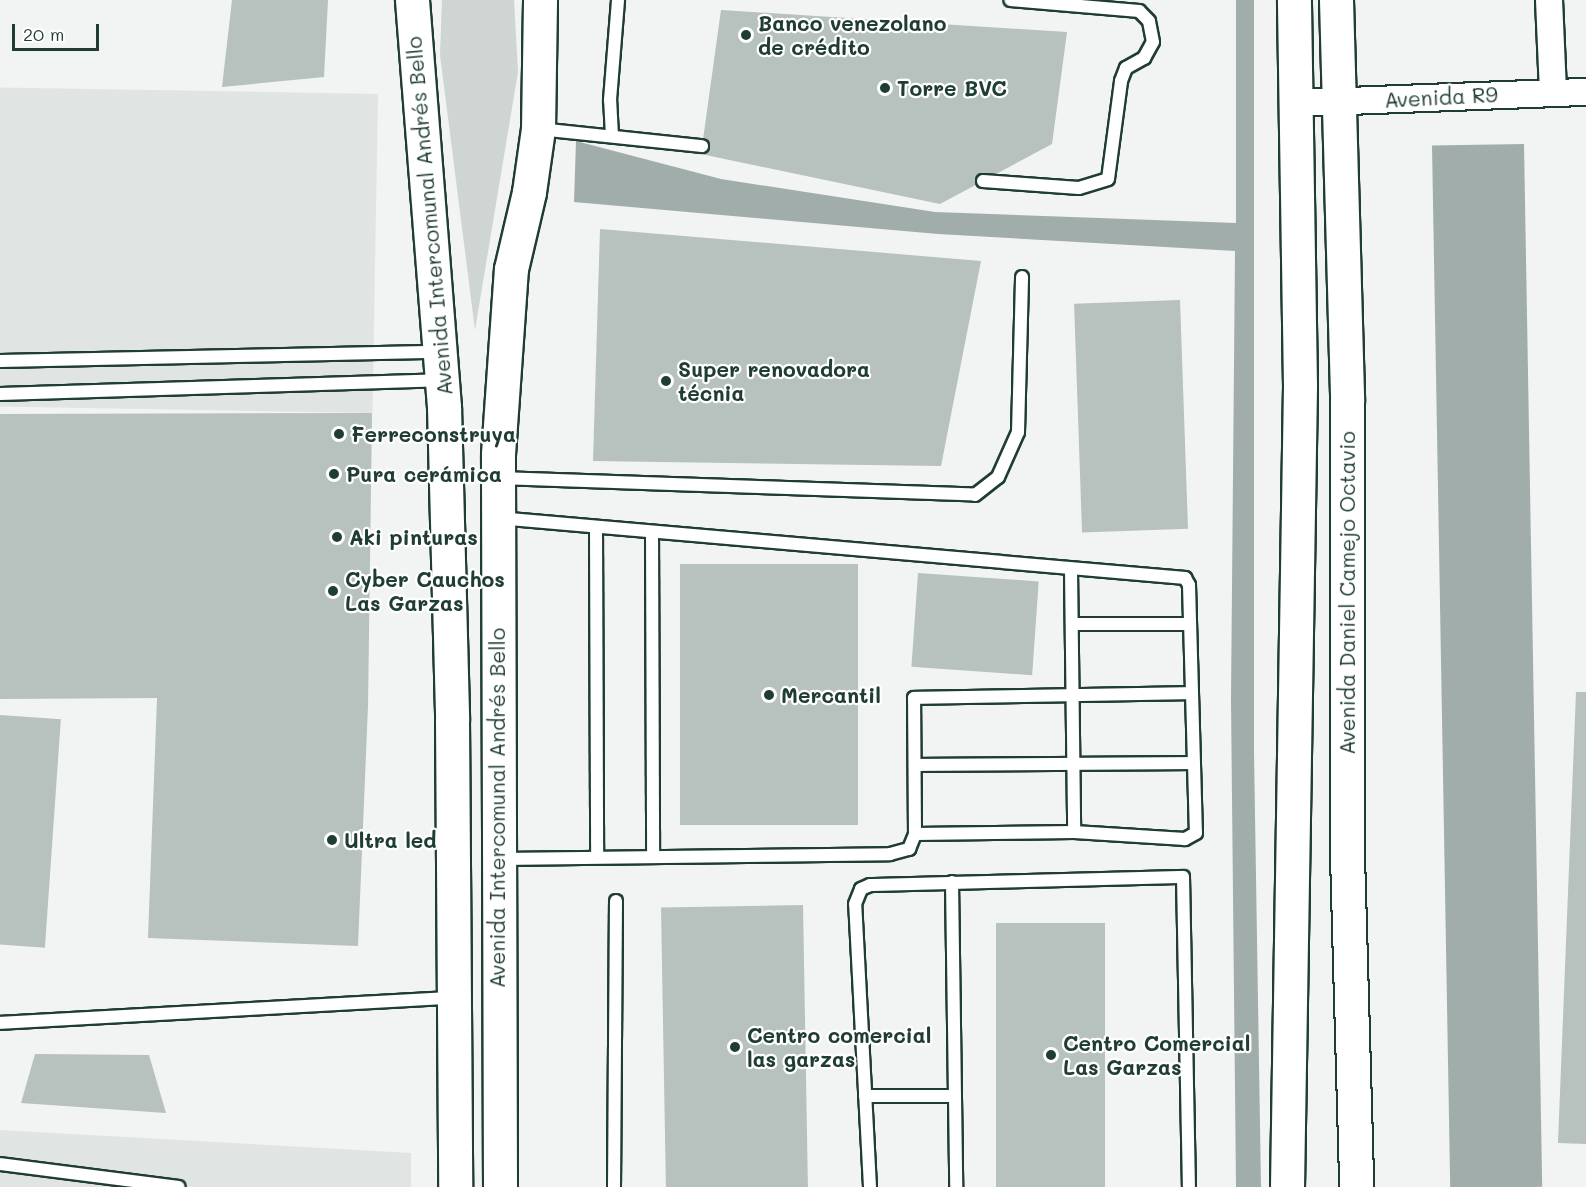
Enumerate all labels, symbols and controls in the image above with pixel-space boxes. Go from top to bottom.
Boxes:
place label: Banco venezolano de crédito [758,10,946,60]
scale bar [15,12,102,50]
text: 20 m [23,22,64,46]
marker: Banco venezolano de crédito [739,28,753,42]
street label: Avenida Intercomunal Andrés Bello [401,35,457,397]
place label: Torre BVC [897,75,1007,101]
marker: Torre BVC [878,81,892,95]
street label: Avenida R9 [1384,81,1498,113]
place label: Super renovadora técnia [678,356,870,406]
marker: Super renovadora técnia [659,374,673,388]
place label: Ferreconstruya [351,421,516,447]
marker: Ferreconstruya [332,427,346,441]
street label: Avenida Daniel Camejo Octavio [1334,431,1360,755]
place label: Pura cerámica [346,461,502,487]
marker: Pura cerámica [327,467,341,481]
place label: Aki pinturas [349,524,478,550]
marker: Aki pinturas [330,530,344,544]
place label: Cyber Cauchos Las Garzas [345,566,505,616]
marker: Cyber Cauchos Las Garzas [326,584,340,598]
street label: Avenida Intercomunal Andrés Bello [484,628,510,988]
place label: Mercantil [781,682,881,708]
marker: Mercantil [762,688,776,702]
place label: Ultra led [344,827,437,853]
marker: Ultra led [325,833,339,847]
place label: Centro comercial las garzas [747,1022,931,1072]
place label: Centro Comercial Las Garzas [1063,1030,1250,1080]
marker: Centro comercial las garzas [728,1040,742,1054]
marker: Centro Comercial Las Garzas [1044,1048,1058,1062]

